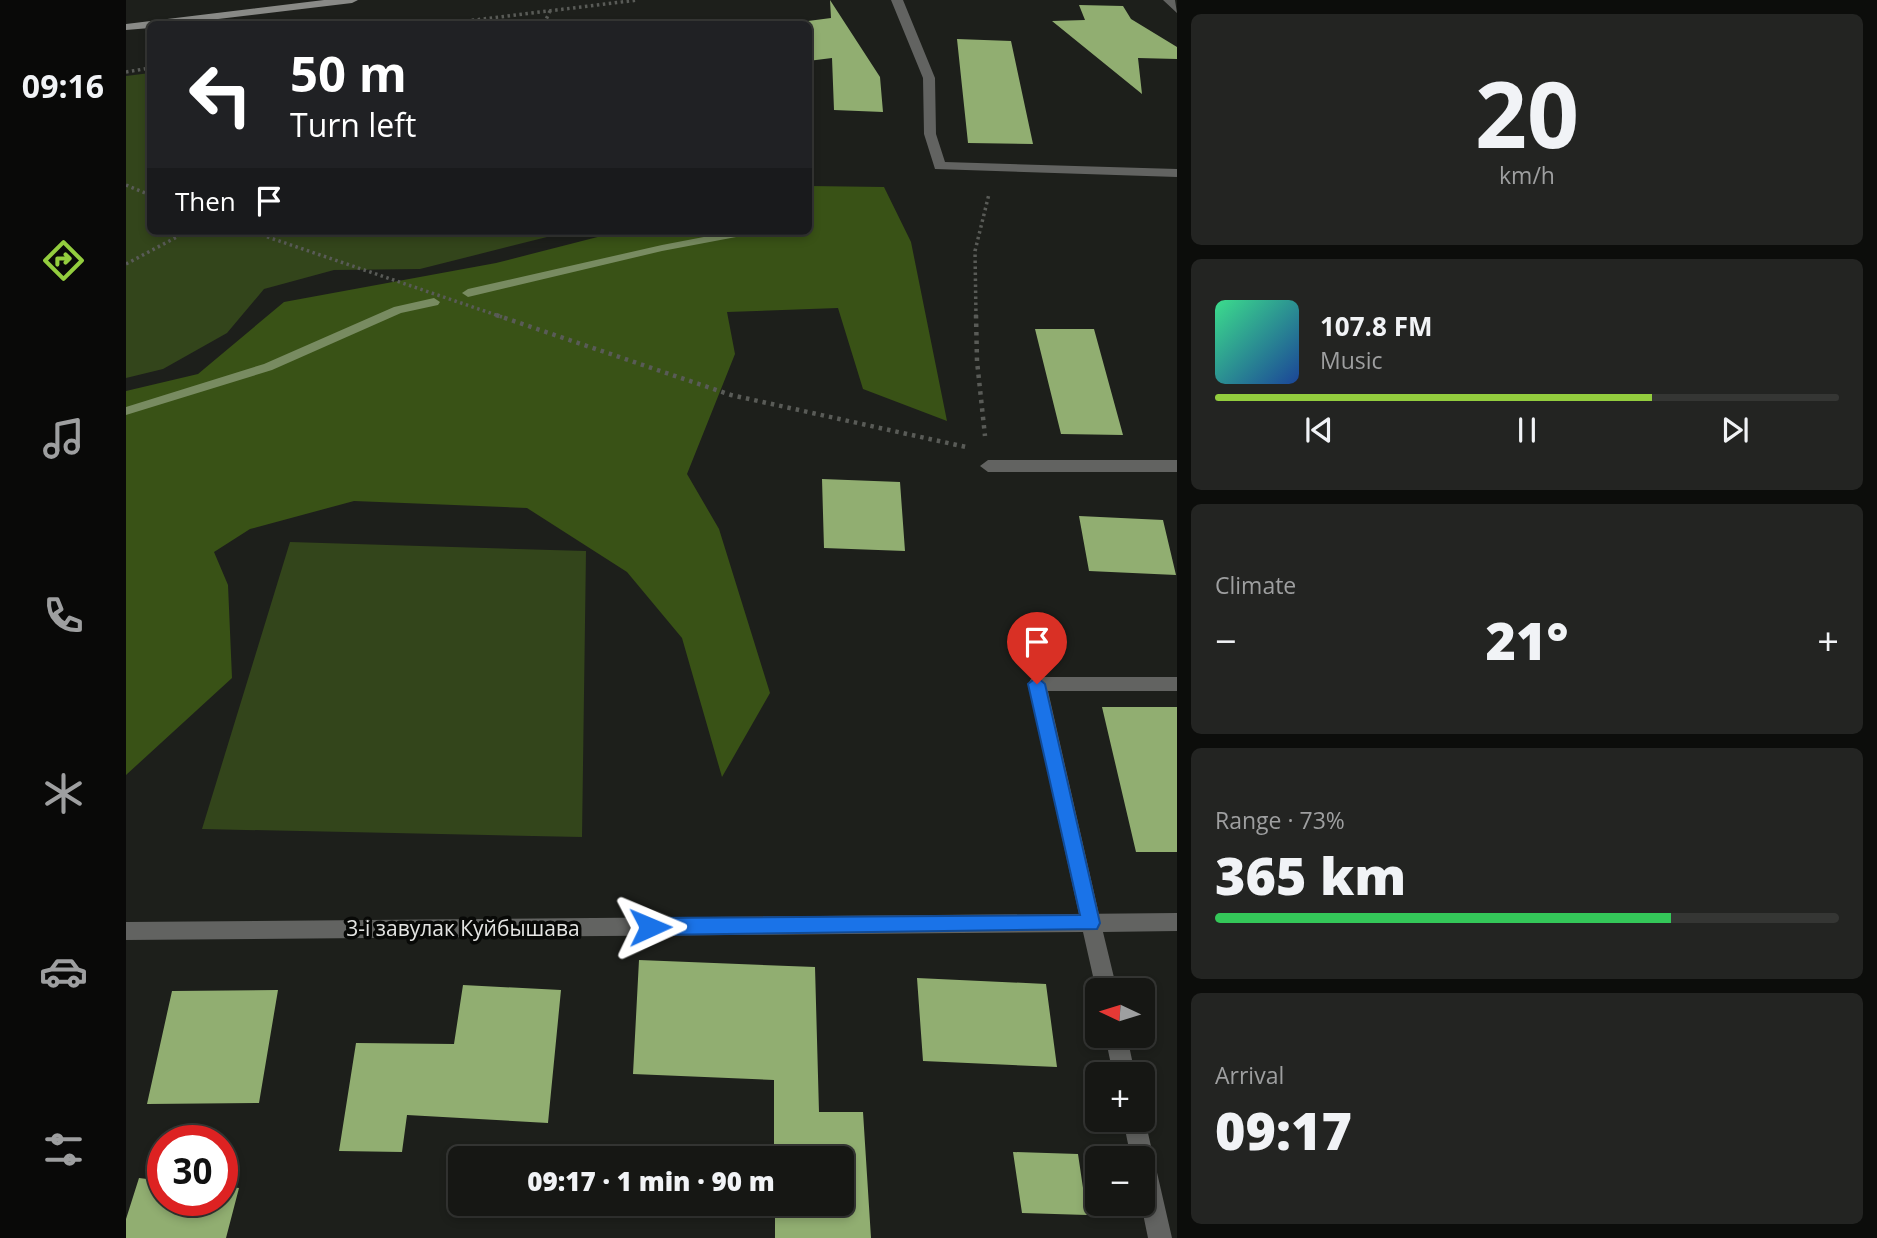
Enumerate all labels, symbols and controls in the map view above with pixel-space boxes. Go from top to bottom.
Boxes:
text: 50 m [290,40,407,106]
icon: left [175,49,266,140]
text: 20 [1475,51,1579,175]
text: 09:16 [22,64,104,107]
text: Turn left [290,103,416,146]
text: km/h [1499,159,1555,191]
icon: arrive [250,182,288,220]
text: Then [175,183,236,219]
icon: directions [39,236,88,285]
text: 107.8 FM [1320,308,1432,344]
text: Music [1320,344,1383,376]
icon: previous [1300,411,1338,449]
icon: pause [1508,411,1546,449]
icon: next [1716,411,1754,449]
icon: music [39,414,88,463]
text: Climate [1215,569,1296,601]
icon: phone [39,591,88,640]
text: 21° [1486,604,1568,675]
pin [1007,612,1067,684]
text: − [1215,614,1237,666]
text: + [1817,614,1839,666]
icon: arrive [1018,623,1056,661]
icon: climate [39,769,88,818]
text: Range · 73% [1215,804,1345,836]
text: 365 km [1215,839,1406,910]
position arrow [613,890,687,964]
street label: 3-і завулак Куйбышава [346,914,580,942]
icon: car [39,947,88,996]
north arrow [1085,978,1155,1048]
map controls [1085,978,1155,1216]
text: Arrival [1215,1059,1284,1091]
button: + [1085,1062,1155,1132]
text: 09:17 [1215,1094,1352,1165]
icon: filters [39,1125,88,1174]
speed limit sign: 30 [147,1125,238,1216]
button: − [1085,1146,1155,1216]
text: 09:17 · 1 min · 90 m [527,1163,775,1199]

